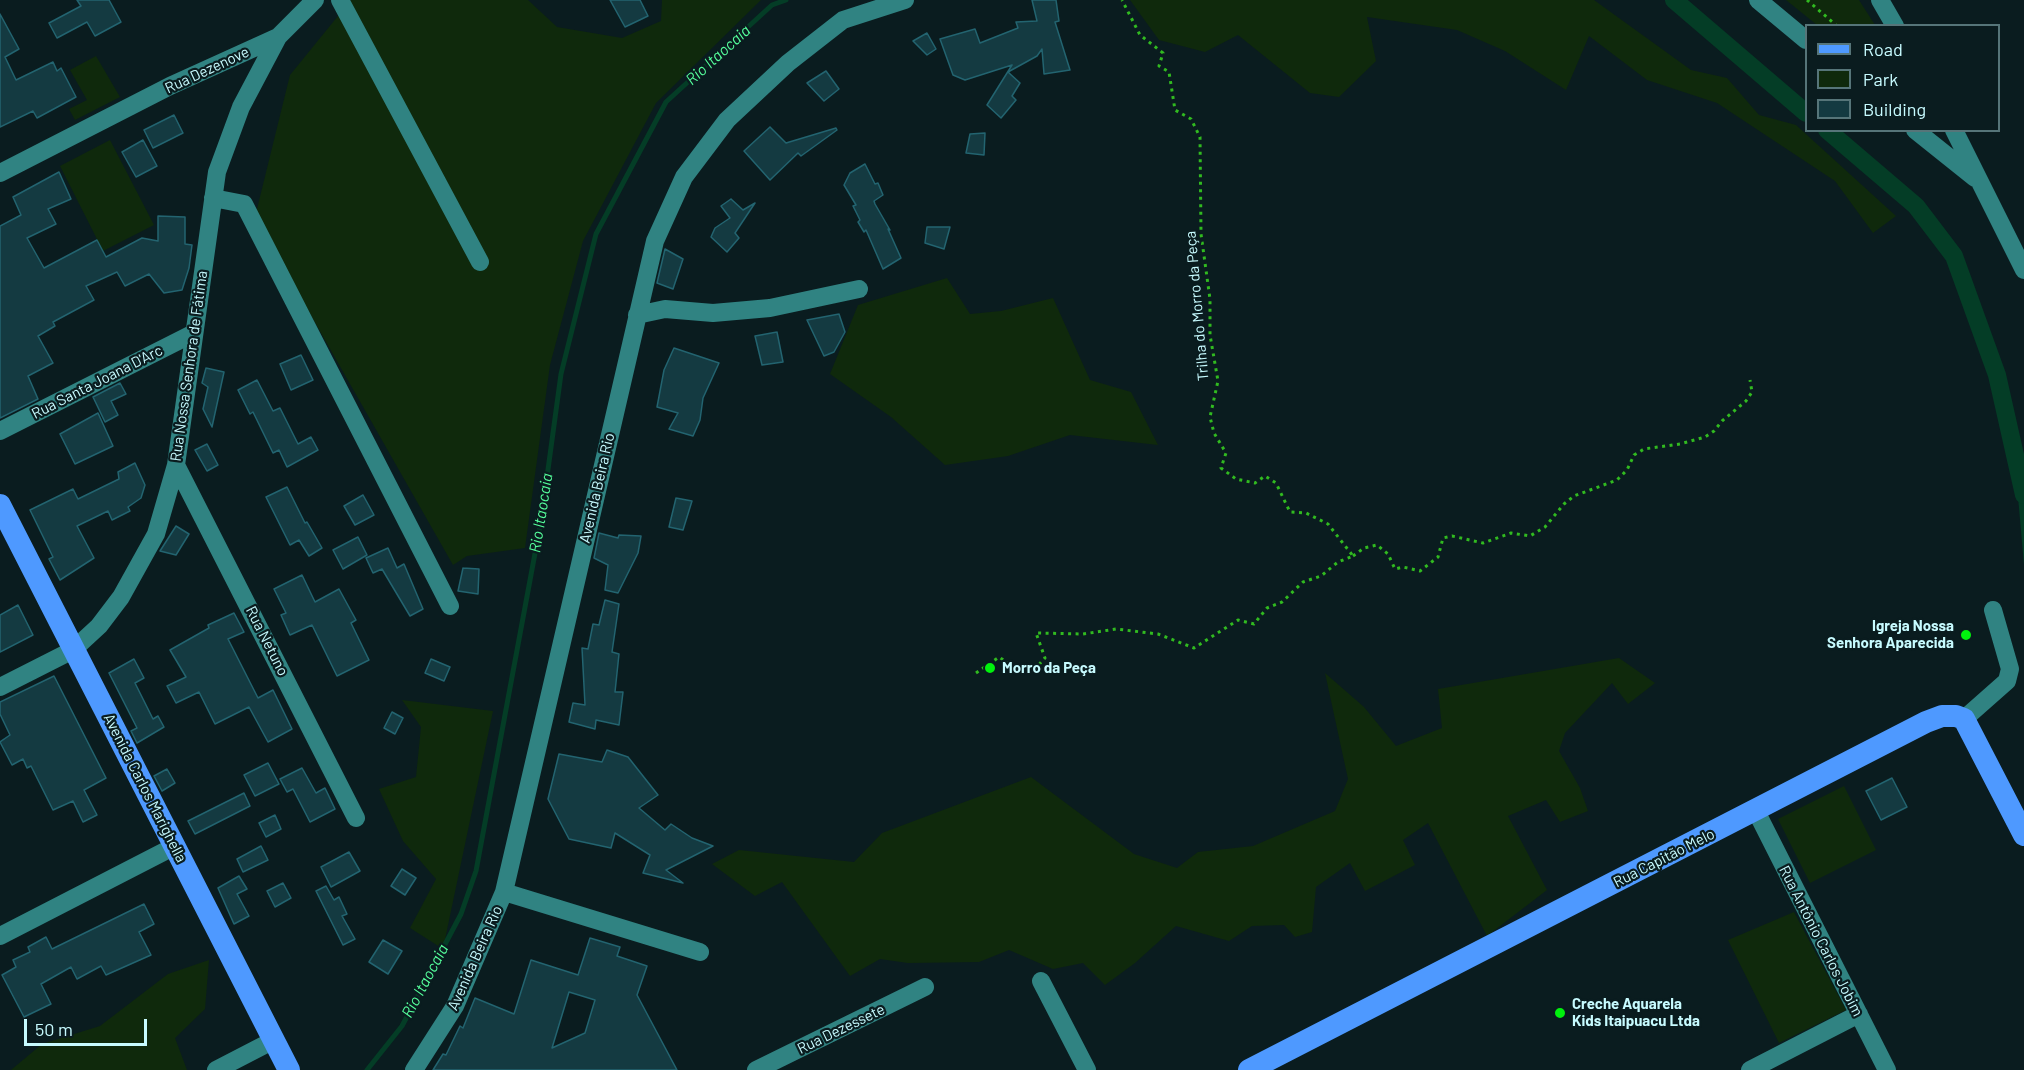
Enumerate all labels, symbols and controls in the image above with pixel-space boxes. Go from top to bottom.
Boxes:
water label: Rio Itaocaia [682,21,754,89]
legend [1805,24,2000,132]
text: Road [1863,38,1903,60]
street label: Rua Dezenove [162,43,252,97]
text: Park [1863,68,1898,90]
text: Building [1863,98,1926,120]
street label: Trilha do Morro da Peça [1181,230,1213,382]
street label: Rua Nossa Senhora de Fátima [167,269,211,463]
street label: Rua Santa Joana D'Arc [29,341,165,423]
street label: Avenida Beira Rio [576,431,618,545]
water label: Rio Itaocaia [525,472,557,554]
street label: Rua Netuno [242,603,292,679]
place label: Igreja Nossa Senhora Aparecida [1827,617,1954,652]
marker: Igreja Nossa Senhora Aparecida [1959,628,1973,642]
place label: Morro da Peça [1002,659,1096,677]
marker: Morro da Peça [983,661,997,675]
street label: Avenida Carlos Marighella [100,711,190,865]
street label: Rua Capitão Melo [1610,825,1718,891]
street label: Rua Antônio Carlos Jobim [1775,863,1867,1019]
street label: Avenida Beira Rio [444,903,506,1013]
water label: Rio Itaocaia [398,941,452,1021]
place label: Creche Aquarela Kids Itaipuacu Ltda [1572,995,1700,1030]
street label: Rua Dezessete [794,1000,888,1058]
marker: Creche Aquarela Kids Itaipuacu Ltda [1553,1006,1567,1020]
scale bar [27,1007,150,1045]
text: 50 m [35,1018,73,1040]

